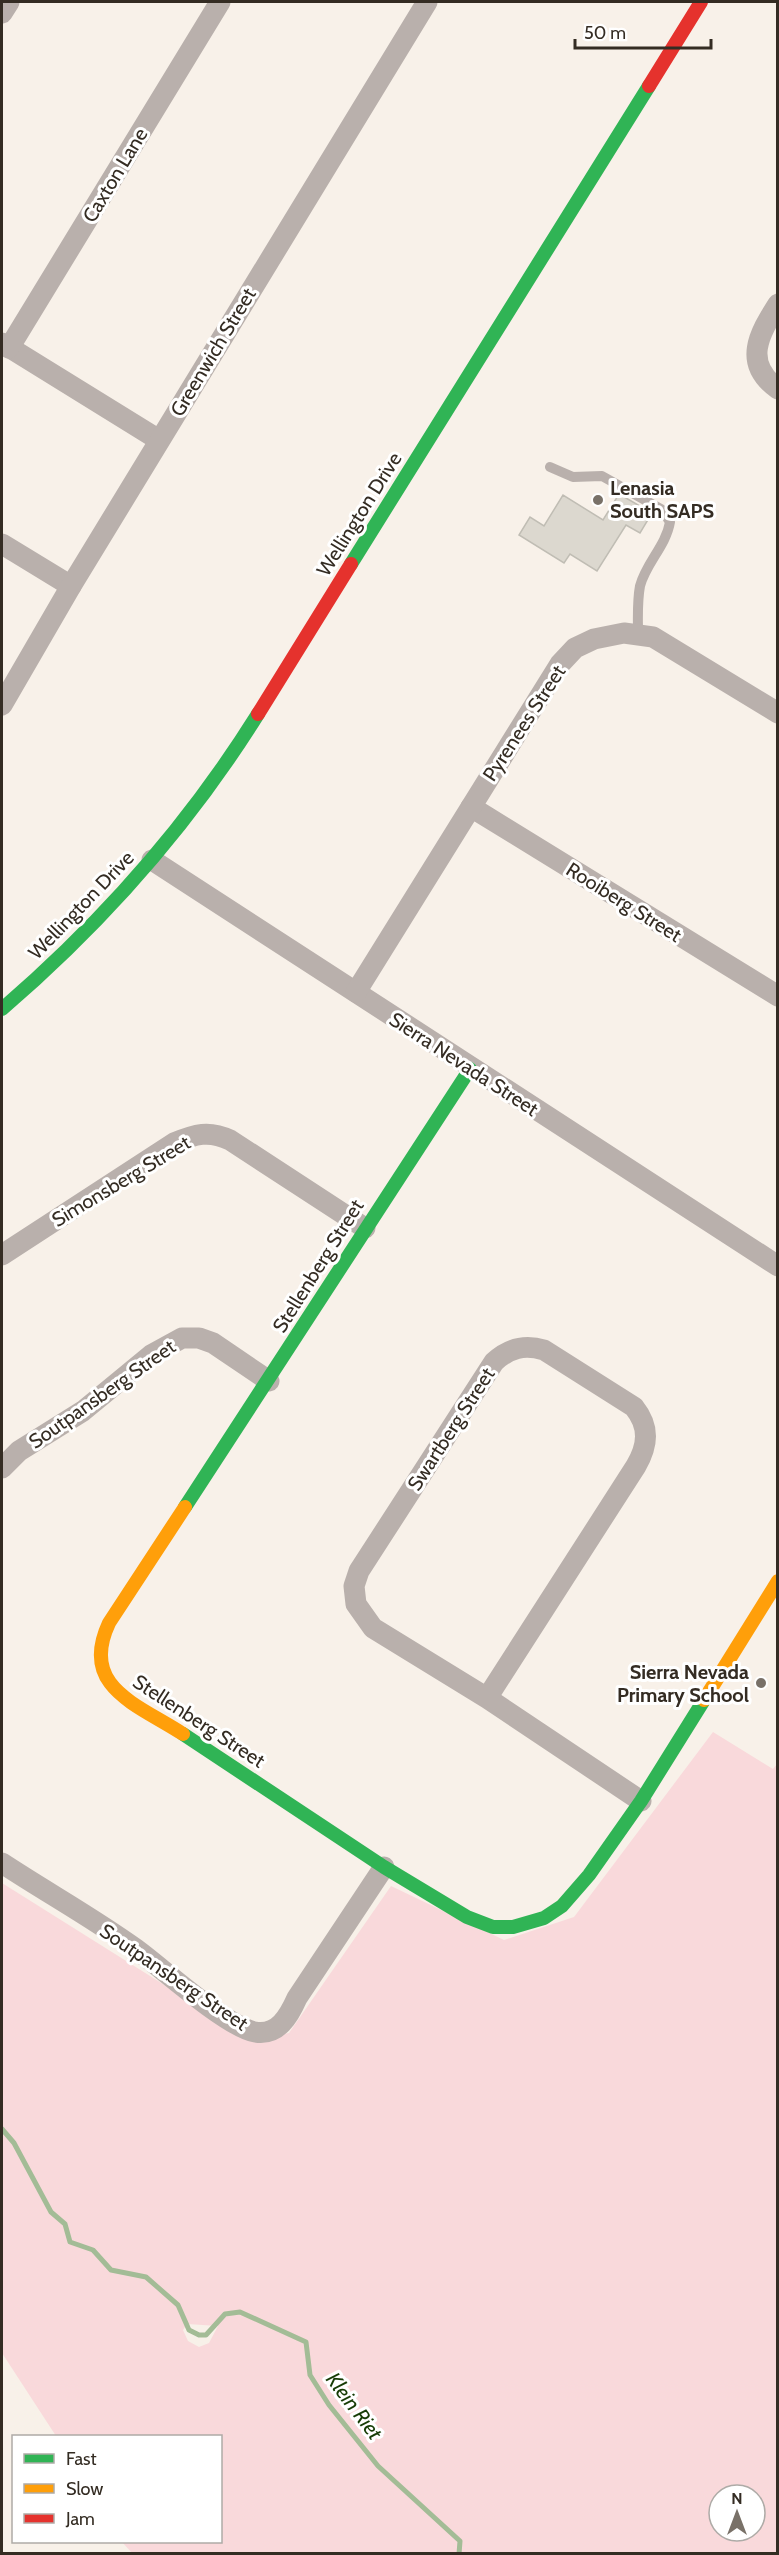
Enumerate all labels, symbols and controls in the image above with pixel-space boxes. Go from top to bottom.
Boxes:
scale bar [575,12,712,50]
text: 50 m [584,22,626,44]
street label: Caxton Lane [77,123,153,227]
street label: Greenwich Street [165,283,261,421]
street label: Wellington Drive [311,448,407,580]
place label: Lenasia South SAPS [610,476,714,523]
marker: Lenasia South SAPS [591,493,605,507]
street label: Pyrenees Street [478,660,571,786]
street label: Wellington Drive [23,846,139,964]
street label: Rooiberg Street [562,857,686,947]
street label: Sierra Nevada Street [385,1007,543,1121]
street label: Simonsberg Street [47,1130,195,1232]
street label: Stellenberg Street [267,1195,369,1337]
street label: Soutpansberg Street [24,1334,180,1454]
street label: Swartberg Street [402,1363,500,1495]
place label: Sierra Nevada Primary School [617,1660,749,1707]
street label: Stellenberg Street [129,1669,270,1773]
marker: Sierra Nevada Primary School [754,1676,768,1690]
street label: Soutpansberg Street [95,1919,253,2036]
water label: Klein Riet [321,2367,388,2445]
legend [12,2435,222,2543]
text: Fast [66,2448,97,2470]
text: Slow [66,2478,103,2500]
north arrow [707,2483,767,2543]
text: N [731,2489,743,2508]
text: Jam [65,2508,95,2530]

